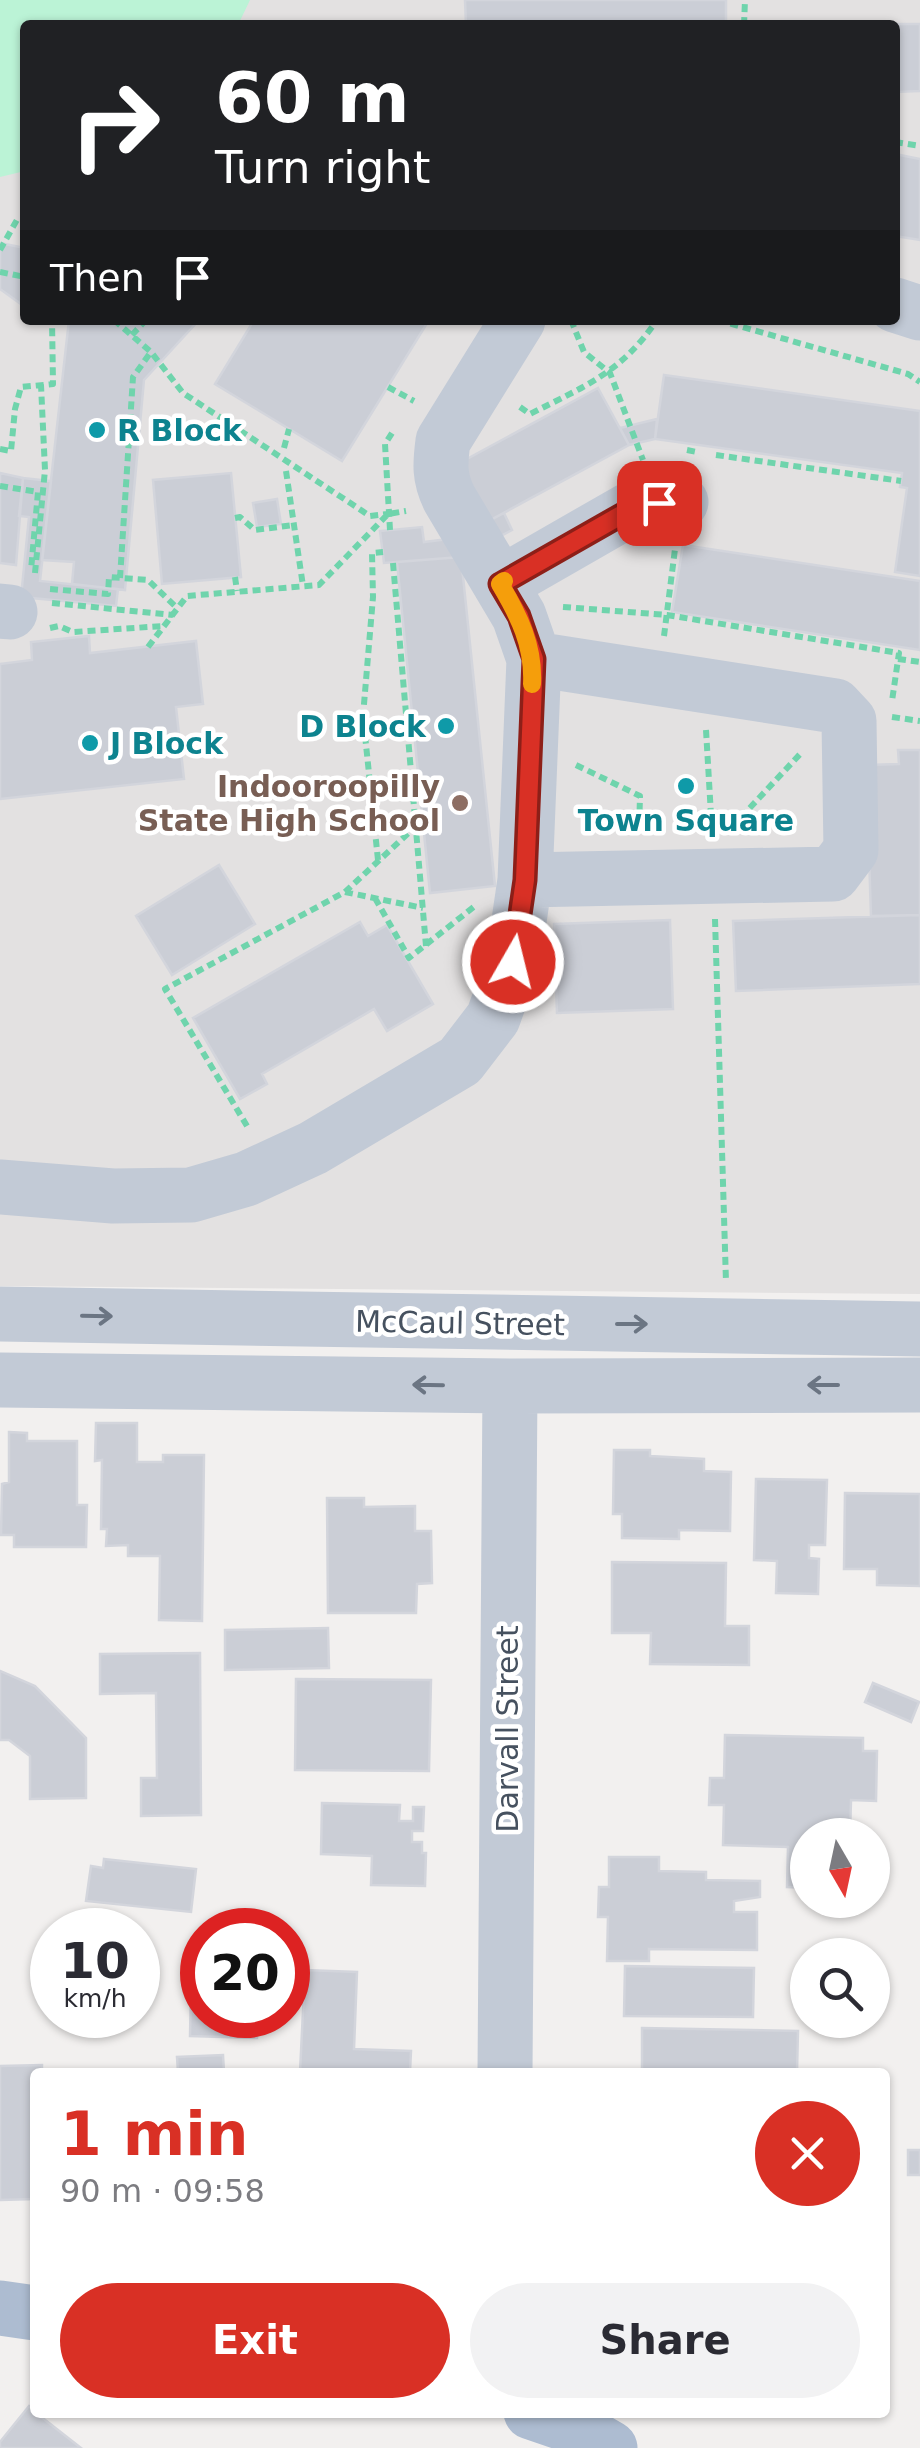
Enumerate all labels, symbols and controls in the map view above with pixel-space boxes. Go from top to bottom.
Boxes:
text: 60 m [215,57,410,139]
icon: right [50,60,180,190]
text: Turn right [215,141,430,194]
icon: arrive [165,250,220,305]
text: Then [50,256,145,300]
place label: R Block [117,413,243,448]
marker: R Block [86,419,108,441]
pin [617,461,702,546]
icon: arrive [632,476,687,531]
place label: D Block [299,709,427,744]
marker: D Block [435,715,457,737]
place label: J Block [108,726,224,761]
marker: J Block [79,732,101,754]
place label: Indooroopilly State High School [138,769,440,838]
marker: Town Square [675,775,697,797]
marker: Indooroopilly State High School [449,792,471,814]
place label: Town Square [578,803,794,838]
position arrow [461,910,565,1014]
street label: McCaul Street [355,1304,565,1342]
one-way arrow [80,1306,113,1326]
one-way arrow [616,1314,648,1334]
one-way arrow [412,1376,444,1394]
one-way arrow [807,1376,840,1394]
street label: Darvall Street [490,1625,525,1833]
north arrow [790,1818,890,1918]
map controls [790,1818,890,2038]
speed limit sign: 20 [180,1908,310,2038]
text: 10 [60,1932,130,1990]
button: search [790,1938,890,2038]
text: km/h [63,1984,127,2013]
text: 1 min [60,2099,248,2169]
button: close [755,2101,860,2206]
text: 90 m · 09:58 [60,2172,265,2210]
button: Exit [60,2283,450,2398]
button: Share [470,2283,860,2398]

